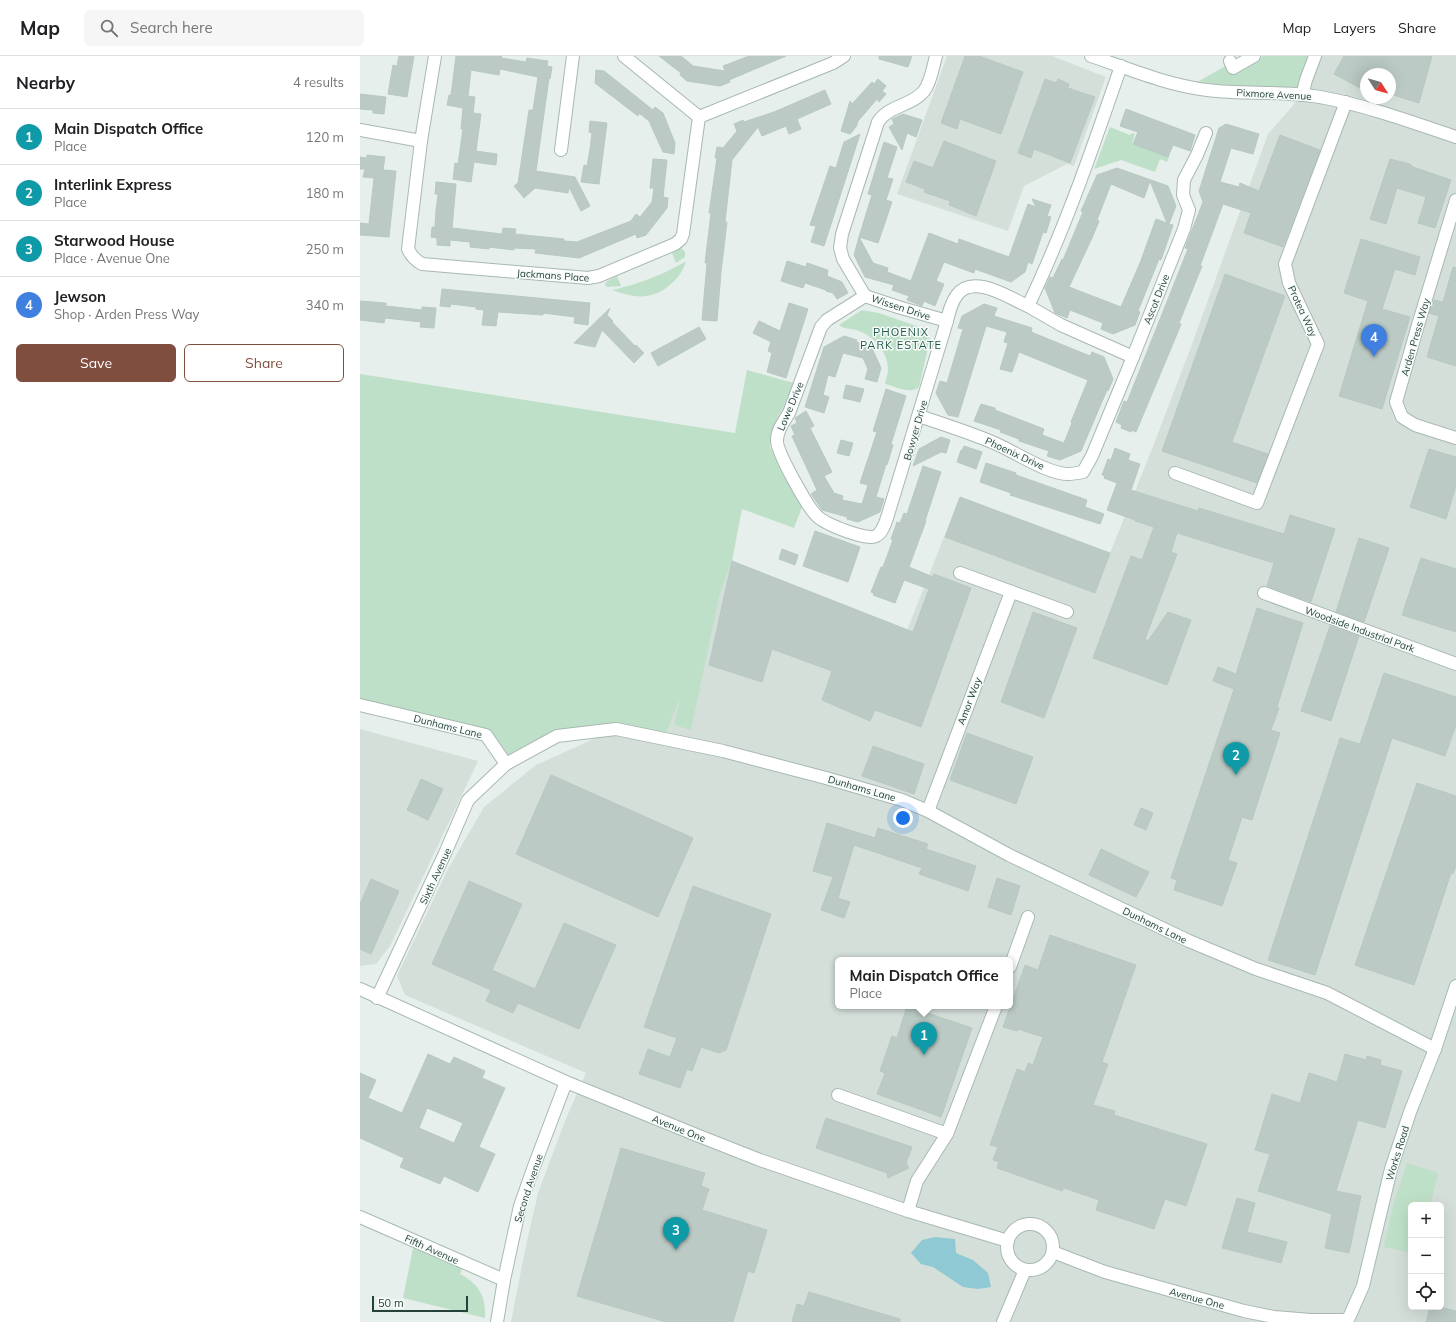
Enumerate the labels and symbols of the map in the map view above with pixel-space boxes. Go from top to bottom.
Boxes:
north arrow [1360,68,1396,104]
street label: Pixmore Avenue [1236,86,1312,103]
street label: Jackmans Place [516,266,590,285]
street label: Ascot Drive [1141,272,1172,326]
street label: Protea Way [1285,284,1320,339]
street label: Wissen Drive [870,292,932,323]
street label: Arden Press Way [1398,296,1433,378]
pin: 4 [1361,324,1387,357]
district label: PHOENIX PARK ESTATE [860,325,942,352]
street label: Lowe Drive [774,380,807,433]
street label: Bowyer Drive [901,398,930,462]
street label: Phoenix Drive [983,434,1046,473]
street label: Woodside Industrial Park [1303,604,1417,656]
street label: Amor Way [954,675,985,727]
street label: Dunhams Lane [412,712,483,741]
pin: 2 [1223,742,1249,775]
street label: Dunhams Lane [826,773,897,804]
your location [893,808,913,828]
street label: Sixth Avenue [417,846,454,906]
street label: Dunhams Lane [1120,904,1189,947]
pin: 1 [911,1022,937,1055]
street label: Avenue One [650,1112,707,1145]
street label: Works Road [1383,1124,1412,1182]
street label: Second Avenue [511,1152,546,1224]
pin: 3 [663,1217,689,1250]
street label: Fifth Avenue [403,1232,461,1267]
street label: Avenue One [1168,1285,1226,1312]
scale bar [372,1294,468,1313]

